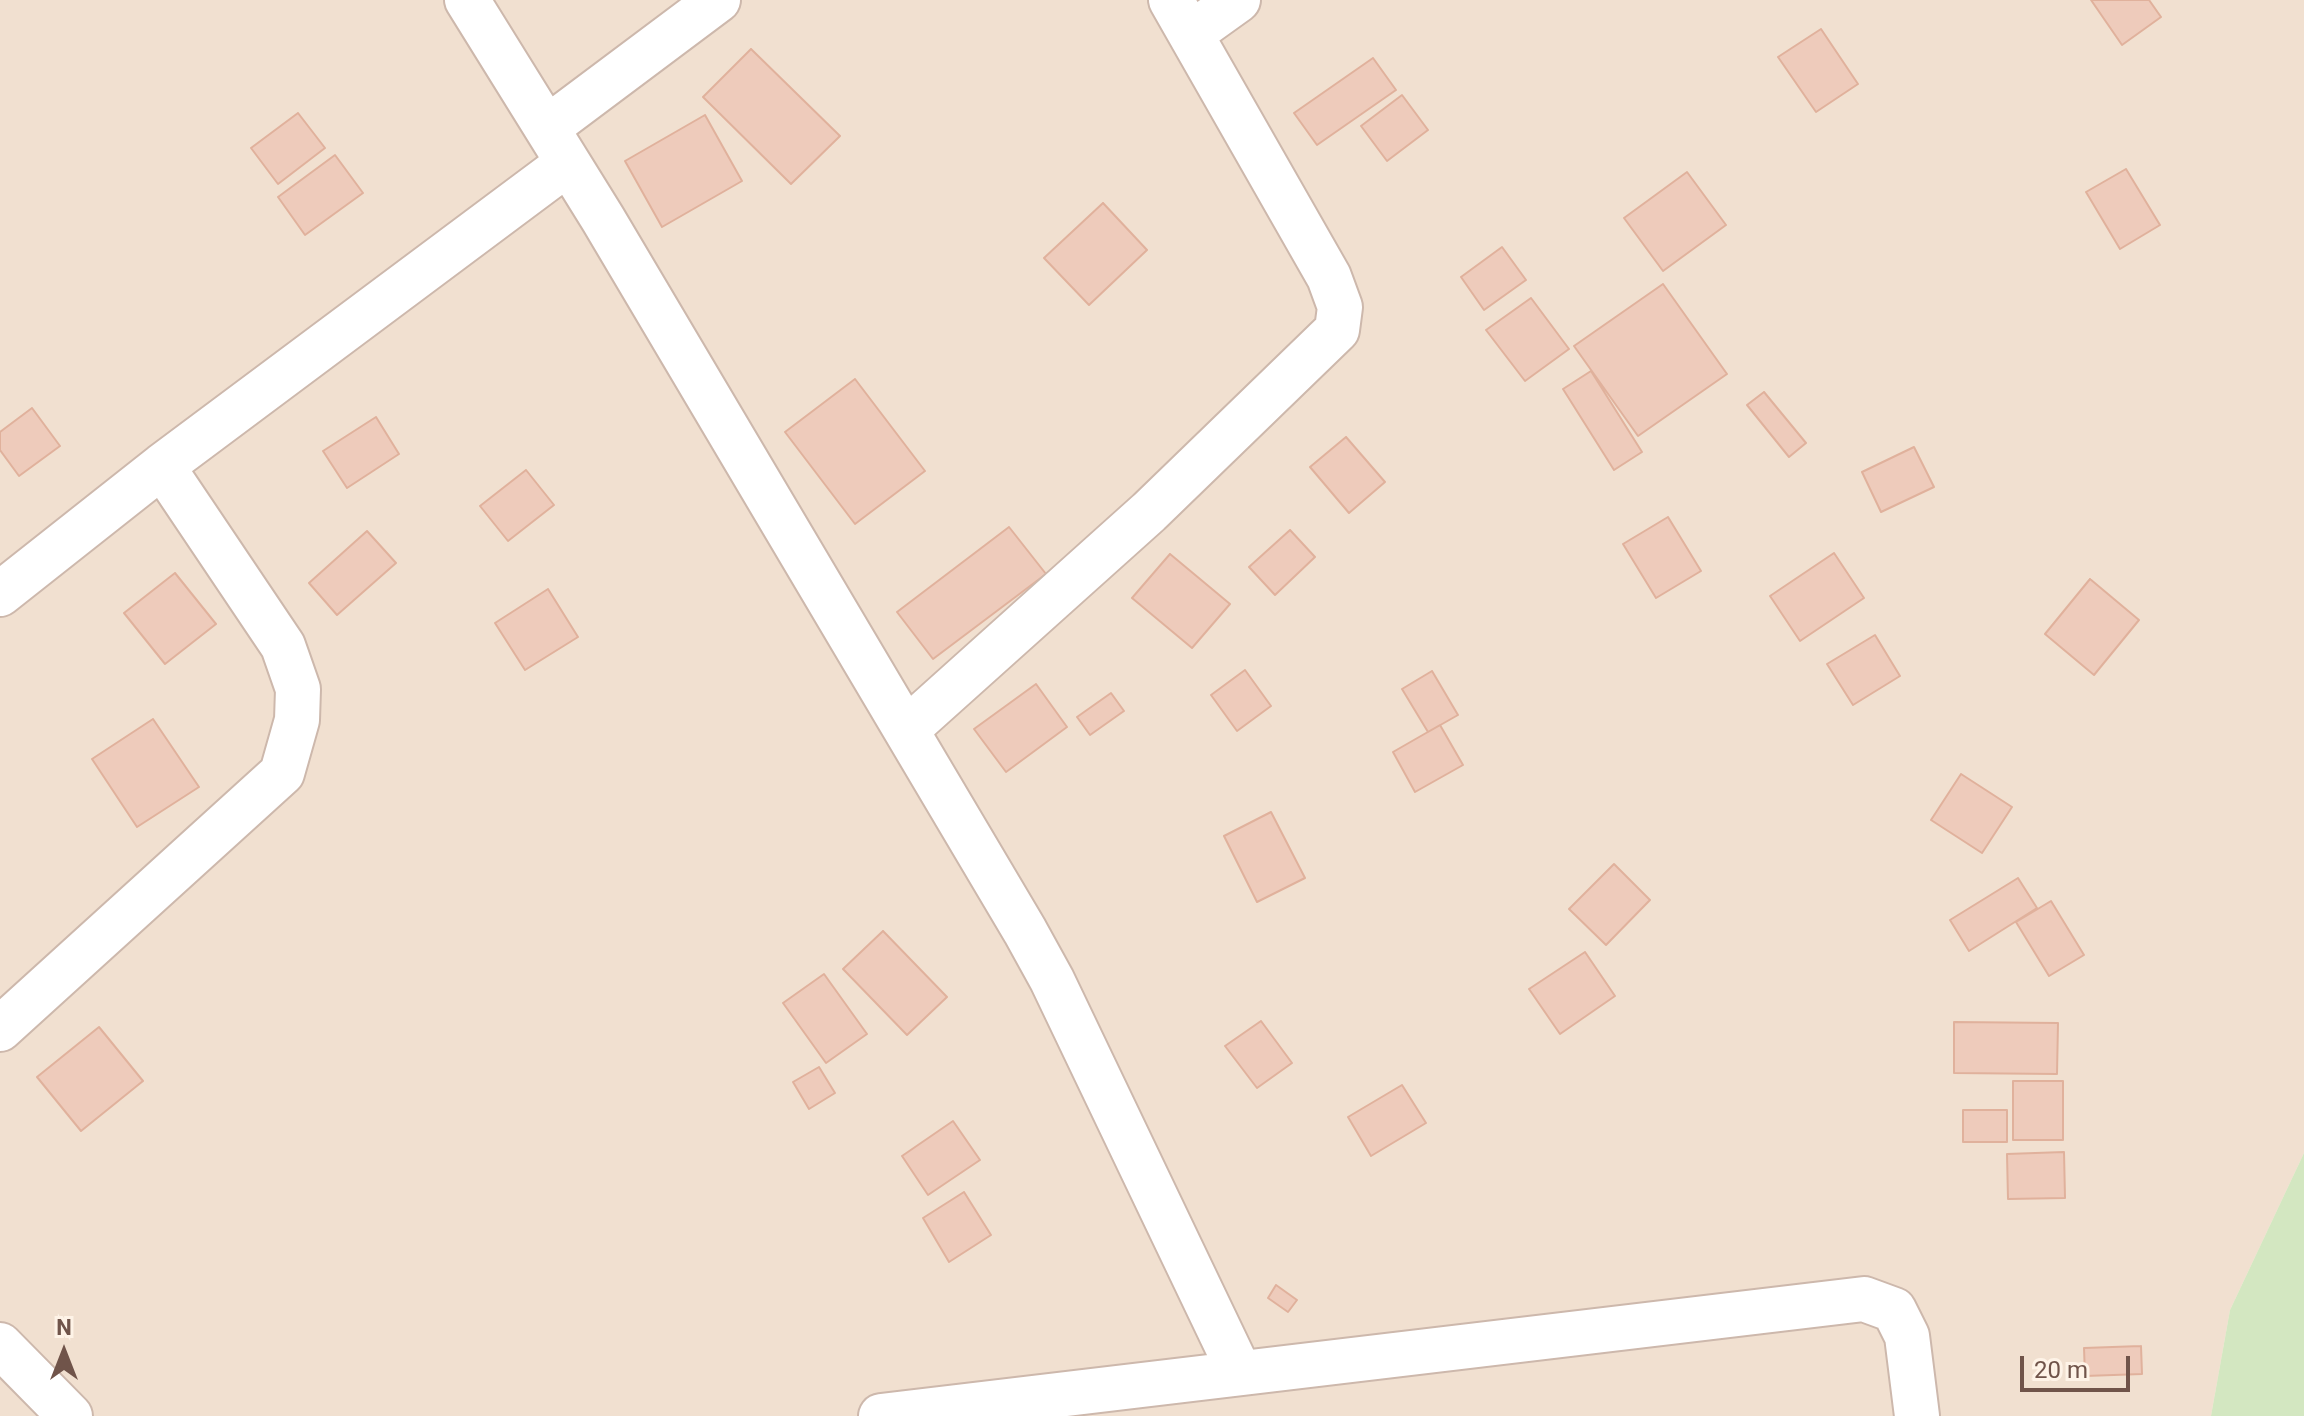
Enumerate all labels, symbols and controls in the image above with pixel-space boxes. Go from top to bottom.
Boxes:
north arrow [24,1312,104,1392]
text: N [56,1315,72,1340]
scale bar [2024,1340,2134,1390]
text: 20 m [2034,1356,2088,1384]

